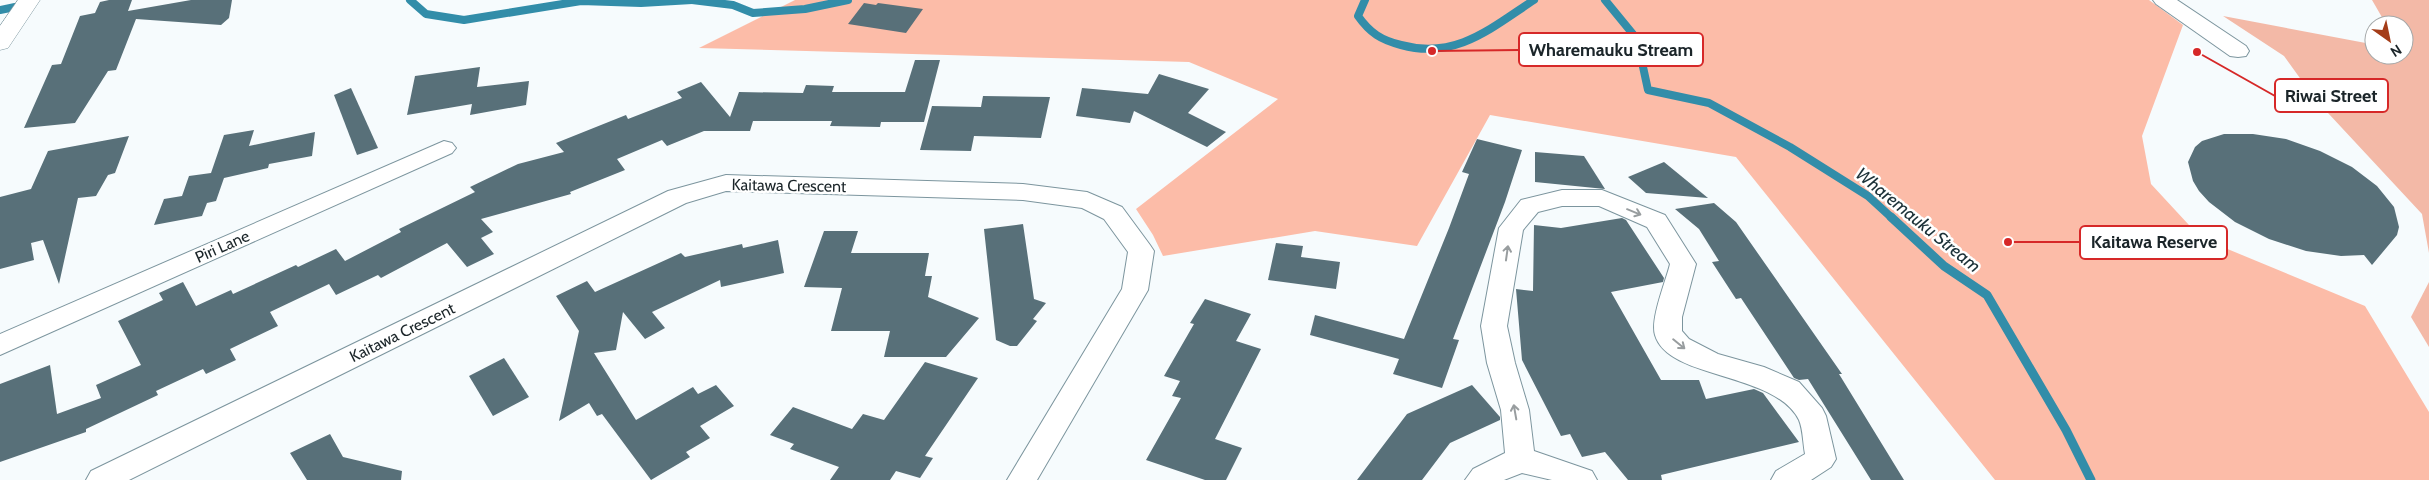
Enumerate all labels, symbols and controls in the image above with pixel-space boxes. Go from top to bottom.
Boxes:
north arrow [2364,15,2414,65]
callout: Wharemauku Stream [1519,33,1703,66]
text: Wharemauku Stream [1529,39,1693,61]
text: N [2387,41,2405,61]
callout: Riwai Street [2275,79,2388,112]
text: Riwai Street [2285,85,2377,107]
water label: Wharemauku Stream [1851,163,1985,277]
street label: Kaitawa Crescent [731,175,847,196]
one-way arrow [1626,207,1641,217]
street label: Piri Lane [192,226,252,267]
callout: Kaitawa Reserve [2080,226,2227,259]
text: Kaitawa Reserve [2091,231,2217,253]
one-way arrow [1502,246,1512,262]
street label: Kaitawa Crescent [346,298,458,366]
one-way arrow [1672,339,1686,349]
one-way arrow [1509,404,1519,420]

